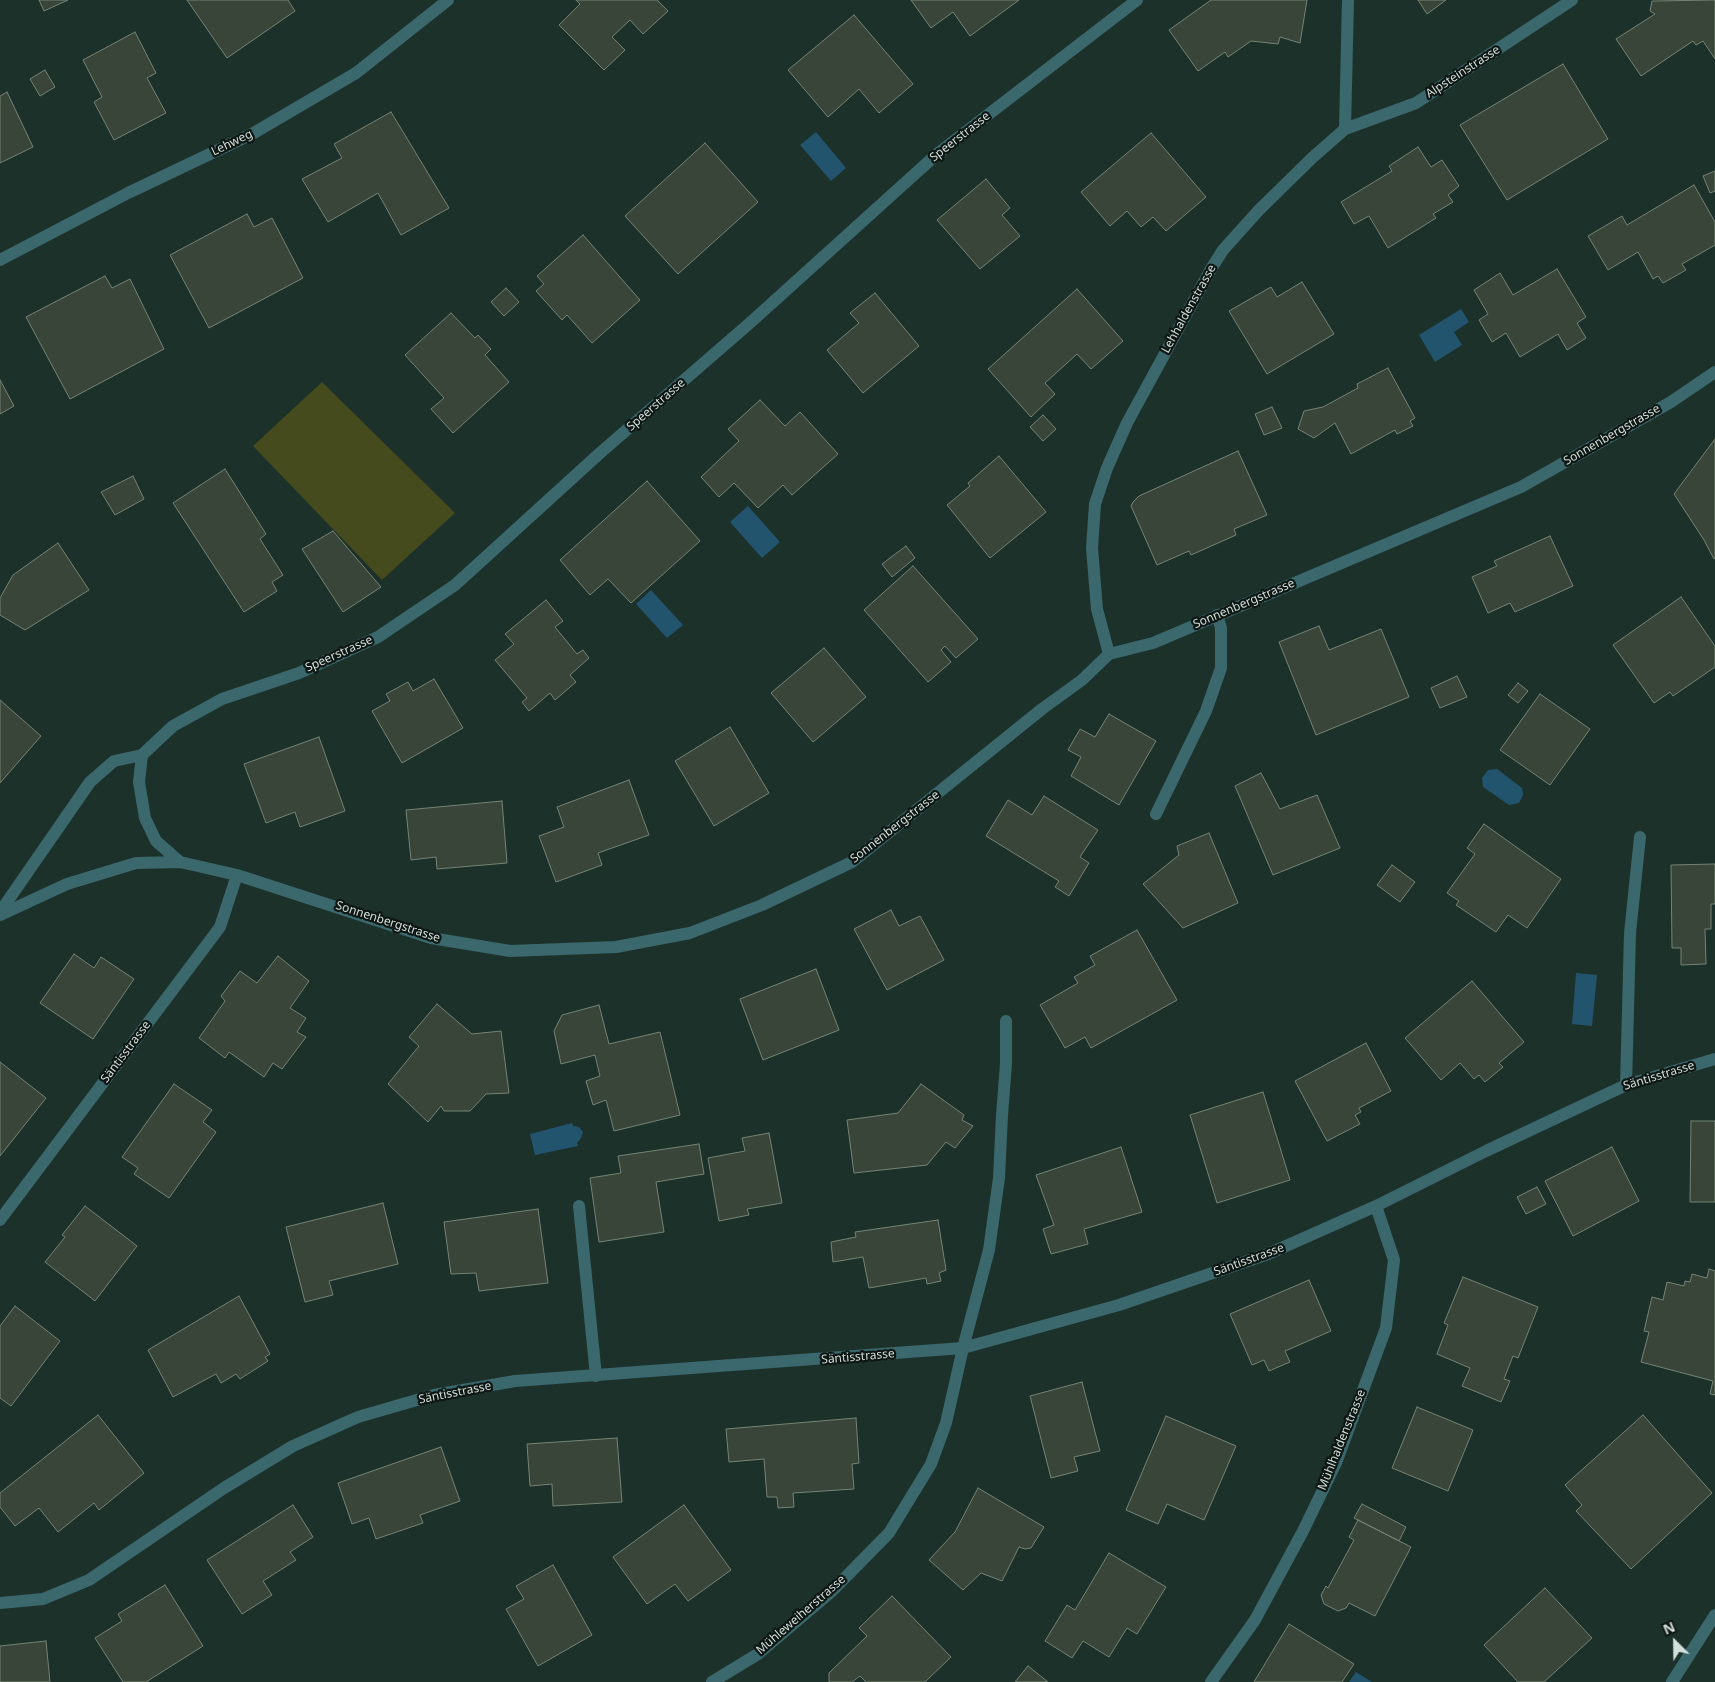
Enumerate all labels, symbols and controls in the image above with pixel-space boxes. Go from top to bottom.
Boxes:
street label: Alpsteinstrasse [1423,43,1503,101]
street label: Speerstrasse [927,109,993,165]
street label: Lehweg [209,127,255,159]
street label: Lehhaldenstrasse [1159,262,1219,356]
street label: Speerstrasse [624,376,688,434]
street label: Sonnenbergstrasse [1561,402,1663,468]
street label: Sonnenbergstrasse [1191,576,1297,632]
street label: Speerstrasse [303,633,375,675]
street label: Sonnenbergstrasse [848,788,942,866]
street label: Sonnenbergstrasse [334,898,442,946]
street label: Säntisstrasse [98,1018,154,1086]
street label: Säntisstrasse [1622,1058,1696,1094]
street label: Säntisstrasse [1212,1241,1286,1279]
street label: Säntisstrasse [821,1347,895,1367]
street label: Säntisstrasse [417,1379,493,1407]
street label: Mühlhaldenstrasse [1315,1388,1369,1492]
street label: Mühleweiherstrasse [753,1572,849,1658]
north arrow [1650,1617,1700,1667]
text: N [1660,1617,1678,1639]

